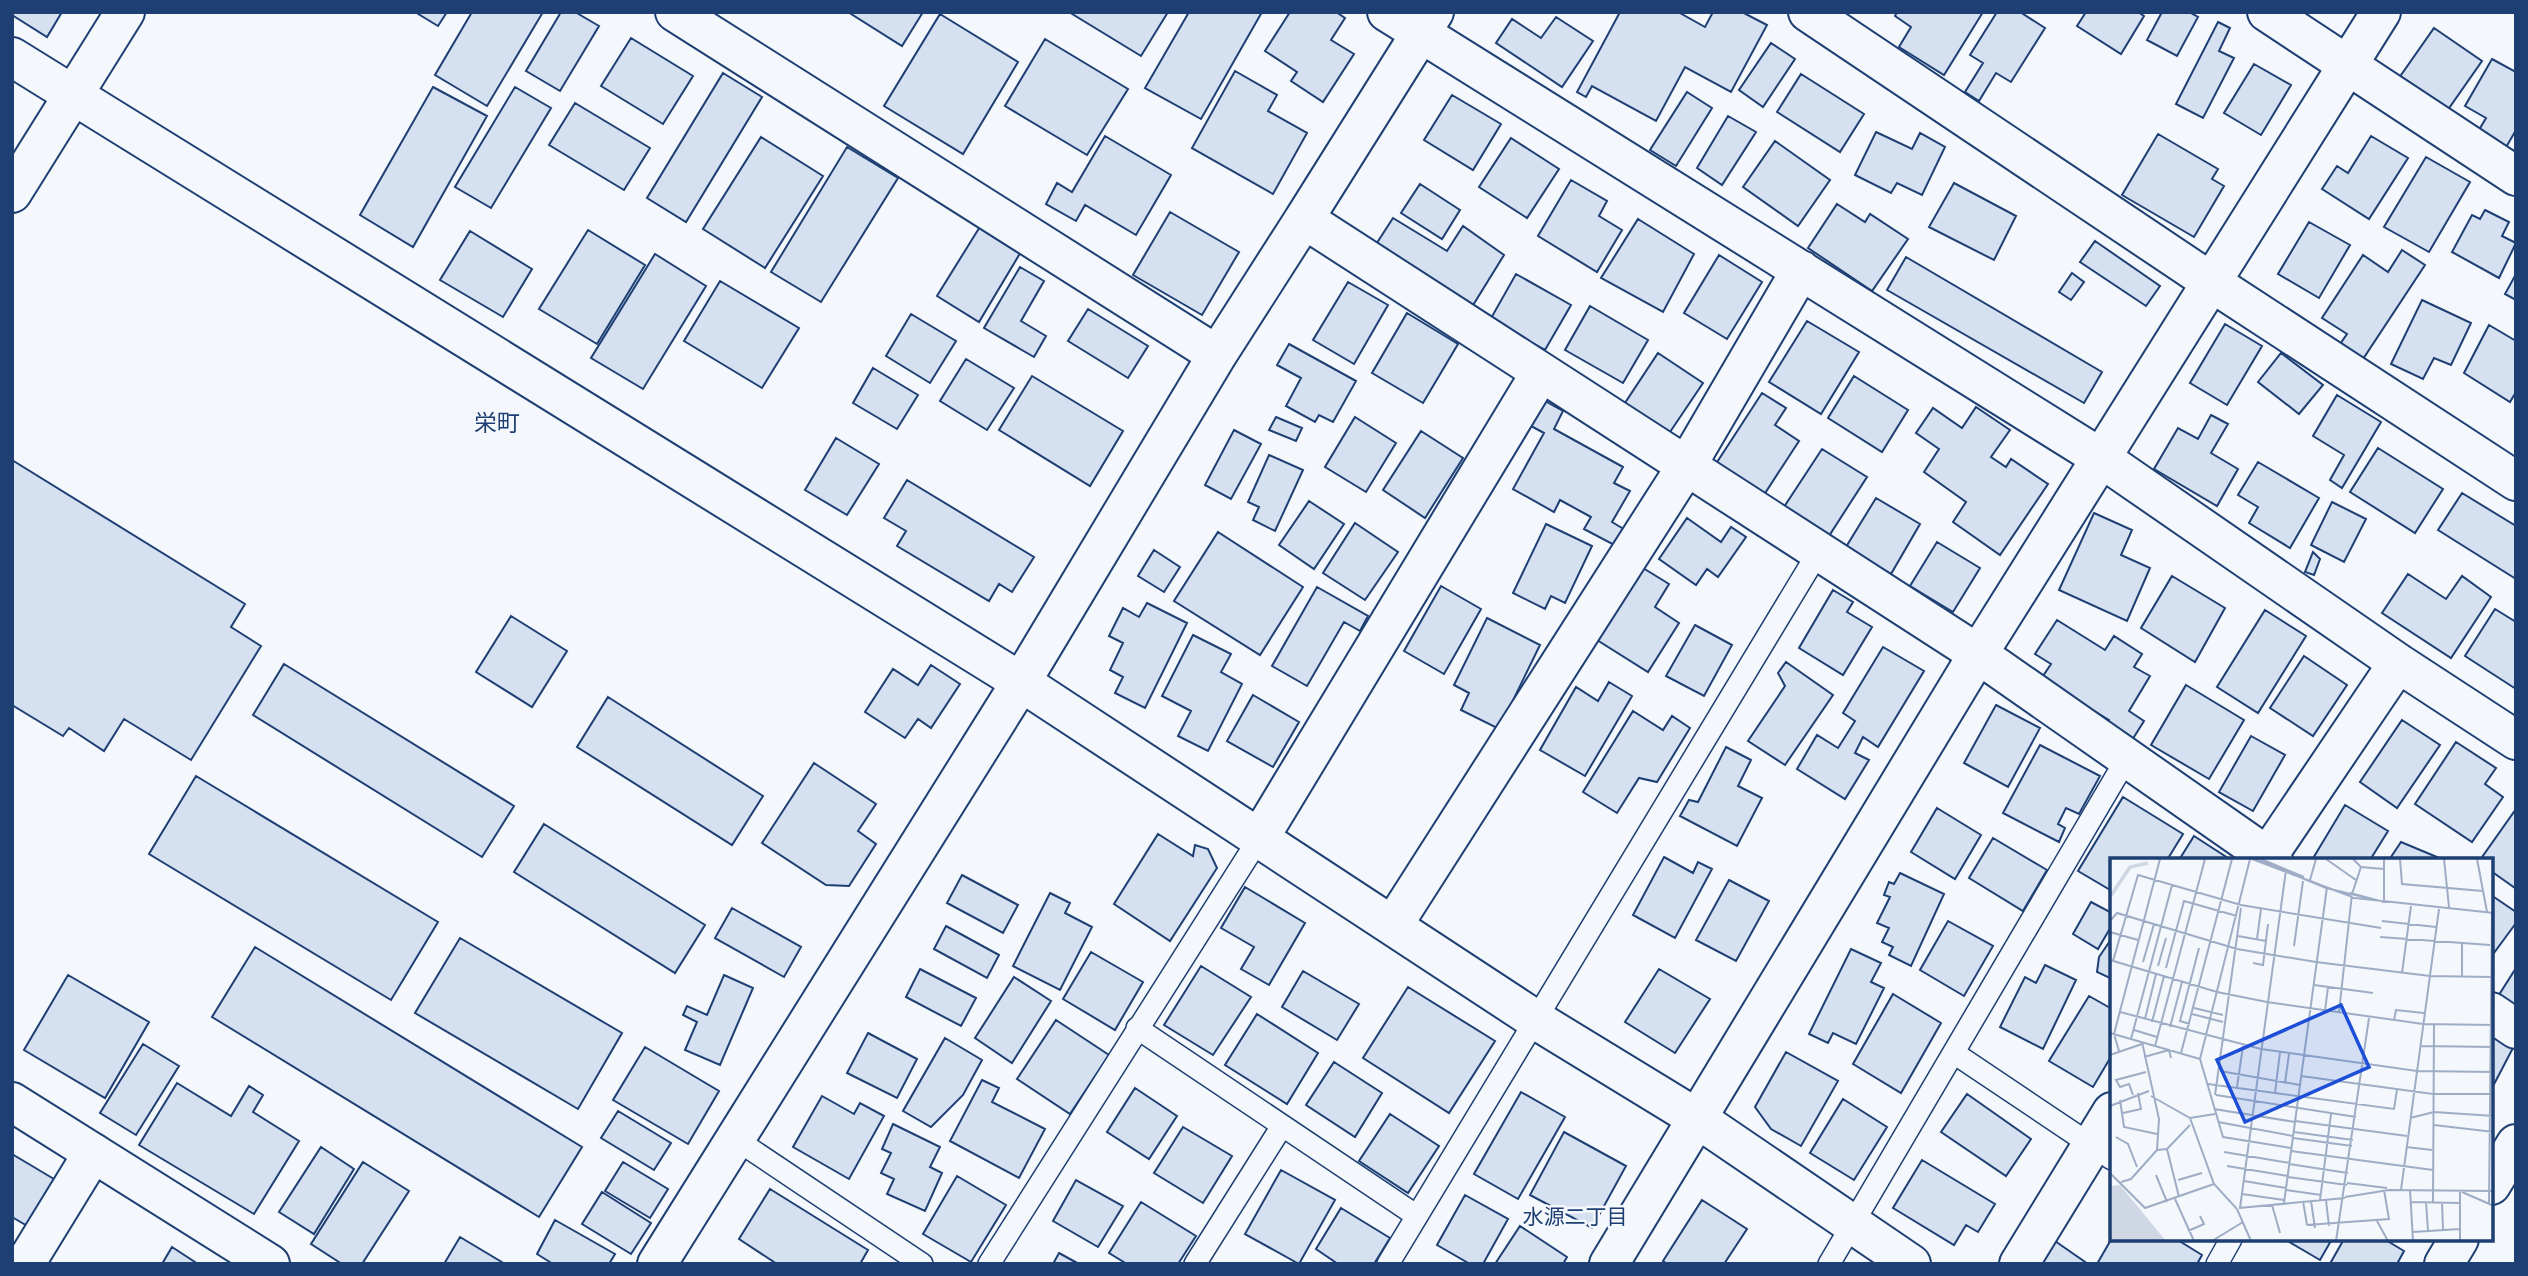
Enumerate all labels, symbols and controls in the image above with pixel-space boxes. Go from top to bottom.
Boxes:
district label: 栄町 [474,408,520,437]
inset map [2110,858,2493,1241]
district label: 水源二丁目 [1523,1203,1628,1229]

